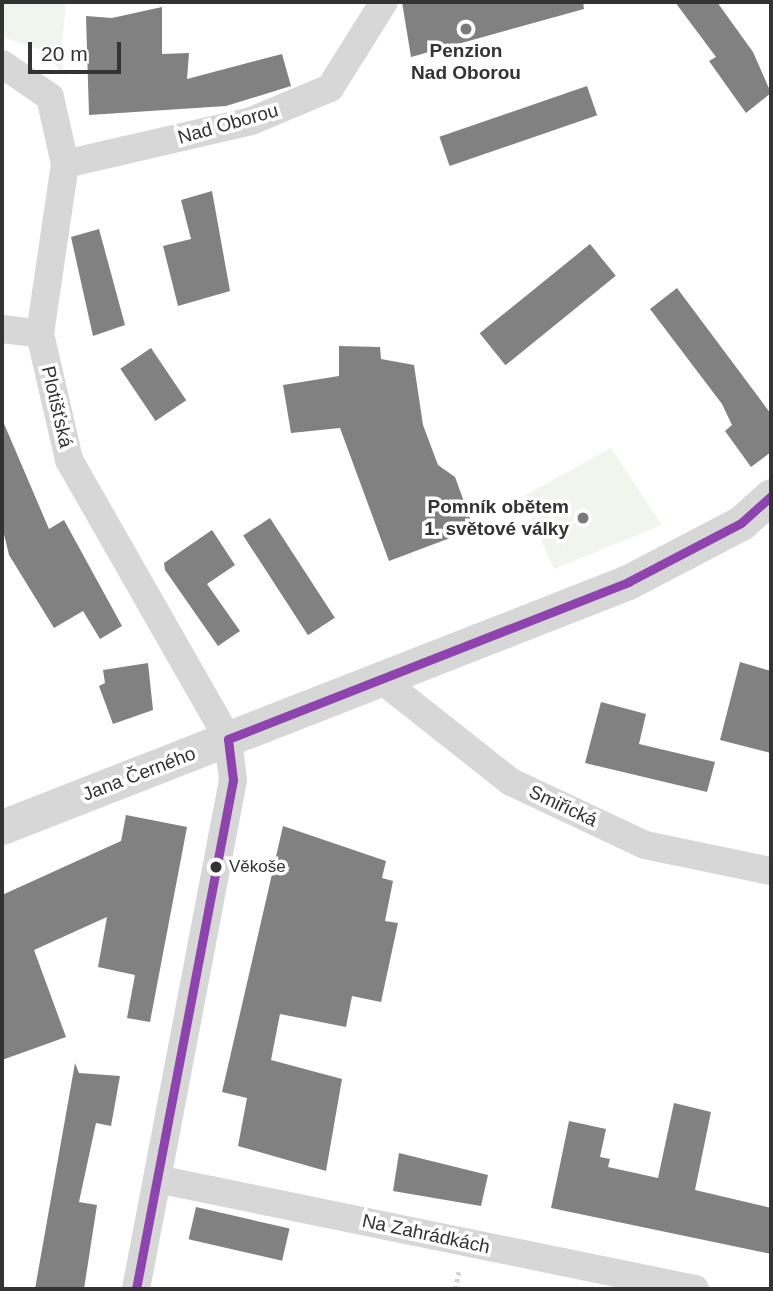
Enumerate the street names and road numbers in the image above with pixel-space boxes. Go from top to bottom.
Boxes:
street label: Nad Oborou [175,99,281,149]
street label: Plotišťská [37,364,77,450]
street label: Jana Černého [79,742,199,806]
street label: Smiřická [525,780,601,832]
street label: Na Zahrádkách [360,1209,492,1259]

